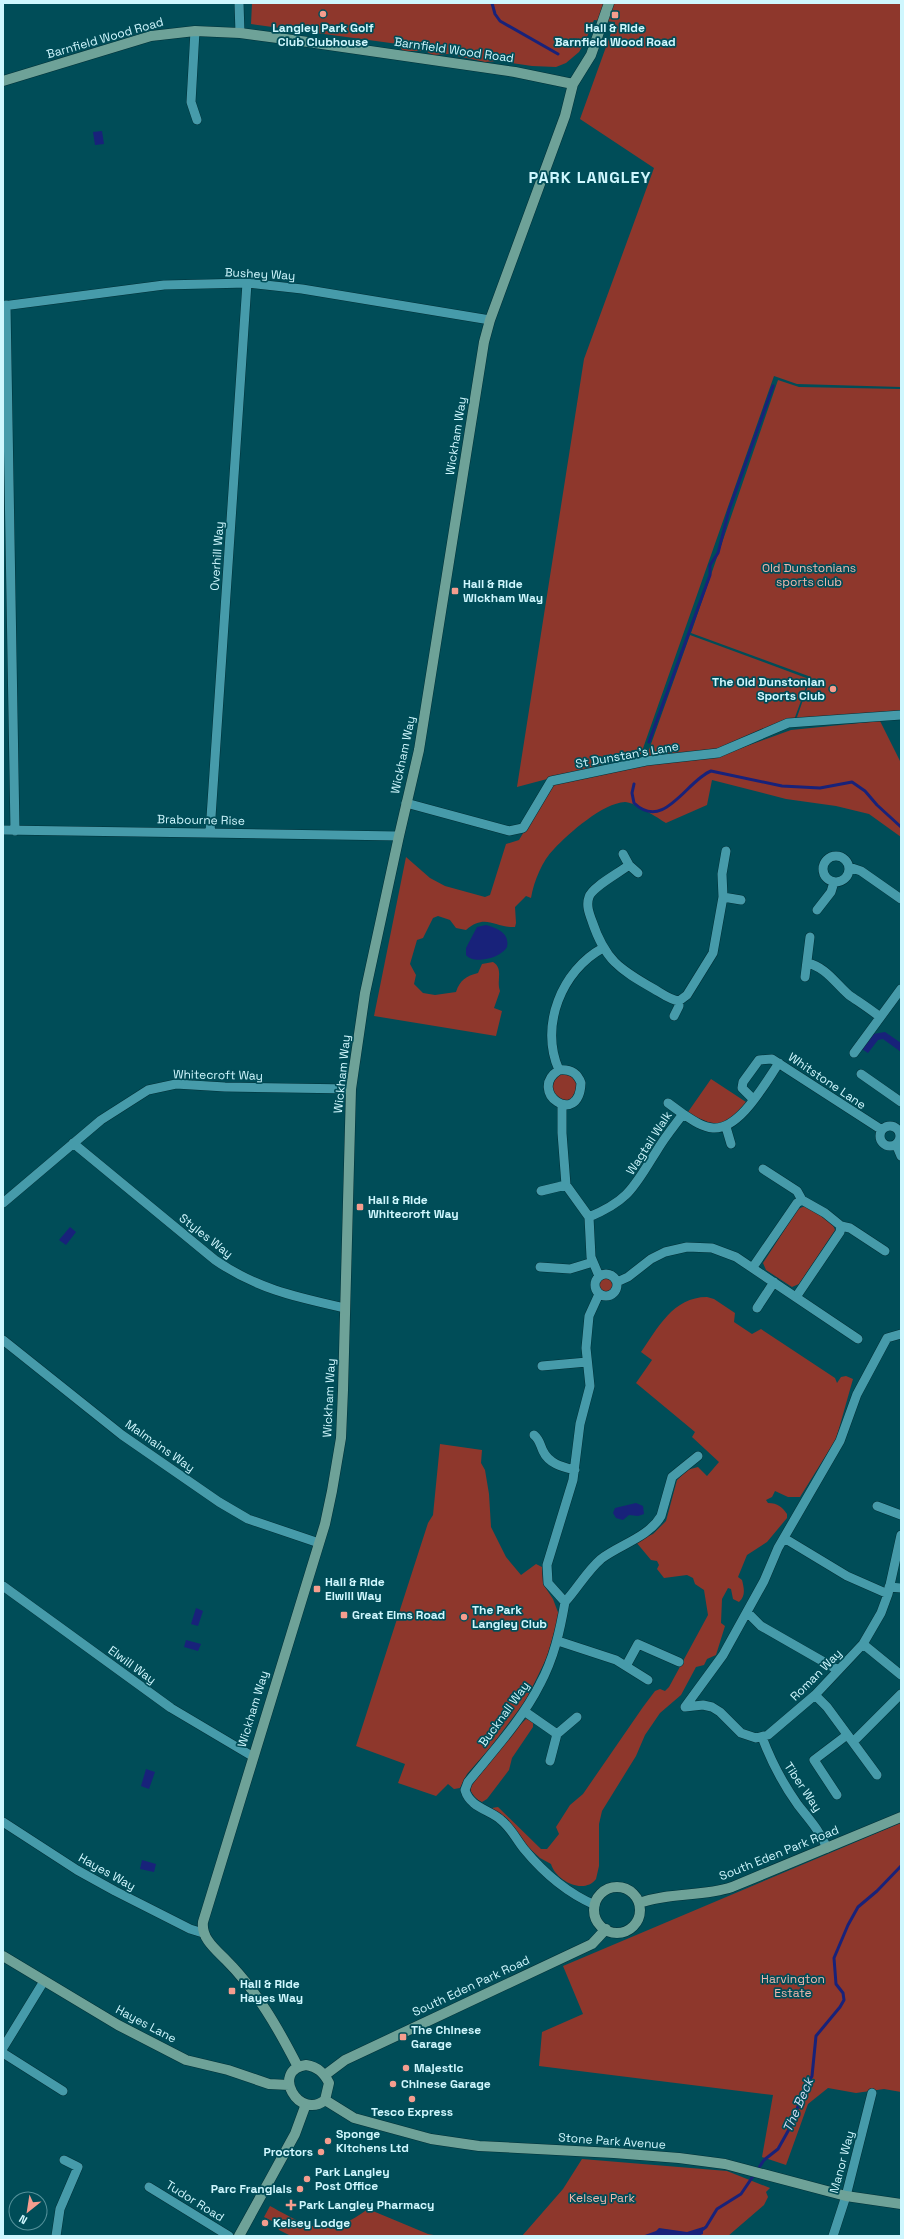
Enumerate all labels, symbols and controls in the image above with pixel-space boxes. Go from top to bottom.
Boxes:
marker: Langley Park Golf Club Clubhouse [318,9,328,19]
marker: Hail & Ride Barnfield Wood Road [610,10,620,20]
street label: Barnfield Wood Road [45,14,165,62]
place label: Langley Park Golf Club Clubhouse [272,20,374,50]
place label: Hail & Ride Barnfield Wood Road [554,20,676,50]
street label: Barnfield Wood Road [393,34,515,66]
district label: PARK LANGLEY [529,167,651,188]
street label: Bushey Way [224,264,296,284]
street label: Wickham Way [442,396,470,476]
street label: Overhill Way [207,521,227,591]
park label: Old Dunstonians sports club [762,560,856,590]
place label: Hail & Ride Wickham Way [463,576,543,606]
marker: Hail & Ride Wickham Way [450,586,460,596]
place label: The Old Dunstonian Sports Club [712,674,825,704]
marker: The Old Dunstonian Sports Club [828,684,838,694]
street label: Wickham Way [387,715,419,795]
street label: St Dunstan's Lane [574,738,680,772]
street label: Brabourne Rise [157,811,245,829]
street label: Wickham Way [330,1034,354,1114]
street label: Whitstone Lane [785,1049,869,1113]
street label: Whitecroft Way [173,1066,263,1084]
street label: Wagtail Walk [622,1108,676,1178]
place label: Hail & Ride Whitecroft Way [368,1192,459,1222]
marker: Hail & Ride Whitecroft Way [355,1202,365,1212]
street label: Styles Way [176,1210,236,1262]
street label: Wickham Way [319,1358,339,1438]
street label: Malmains Way [122,1416,198,1476]
place label: Hail & Ride Elwill Way [325,1574,385,1604]
marker: Hail & Ride Elwill Way [312,1584,322,1594]
place label: The Park Langley Club [472,1602,547,1632]
place label: Great Elms Road [352,1607,445,1623]
marker: Great Elms Road [339,1610,349,1620]
marker: The Park Langley Club [459,1612,469,1622]
street label: Elwill Way [105,1642,159,1688]
street label: Roman Way [787,1646,845,1704]
street label: Wickham Way [234,1669,272,1749]
street label: Bucknall Way [475,1678,533,1750]
street label: Tiber Way [781,1759,825,1815]
street label: South Eden Park Road [717,1822,841,1884]
street label: Hayes Way [76,1850,138,1894]
street label: South Eden Park Road [410,1952,532,2020]
park label: Harvington Estate [761,1971,825,2001]
place label: Hail & Ride Hayes Way [240,1976,303,2006]
marker: Hail & Ride Hayes Way [227,1986,237,1996]
street label: Hayes Lane [113,2001,179,2047]
place label: The Chinese Garage [411,2022,481,2052]
marker: The Chinese Garage [398,2032,408,2042]
place label: Majestic [414,2060,464,2076]
marker: Majestic [401,2063,411,2073]
water label: The Beck [779,2073,818,2135]
place label: Chinese Garage [401,2076,491,2092]
marker: Chinese Garage [388,2079,398,2089]
marker: Tesco Express [407,2094,417,2104]
place label: Tesco Express [371,2104,453,2120]
place label: Sponge Kitchens Ltd [336,2126,409,2156]
street label: Stone Park Avenue [558,2129,666,2153]
street label: Manor Way [826,2129,858,2195]
marker: Sponge Kitchens Ltd [323,2136,333,2146]
place label: Proctors [264,2144,313,2160]
marker: Proctors [316,2147,326,2157]
place label: Park Langley Post Office [315,2164,390,2194]
marker: Park Langley Post Office [302,2174,312,2184]
street label: Tudor Road [163,2177,227,2225]
place label: Parc Franglais [211,2181,292,2197]
marker: Parc Franglais [295,2184,305,2194]
park label: Kelsey Park [569,2190,636,2206]
north arrow [8,2191,48,2231]
place label: Park Langley Pharmacy [299,2197,435,2213]
marker: Park Langley Pharmacy [286,2200,296,2210]
text: N [16,2212,30,2228]
place label: Kelsey Lodge [273,2215,350,2231]
marker: Kelsey Lodge [260,2218,270,2228]

